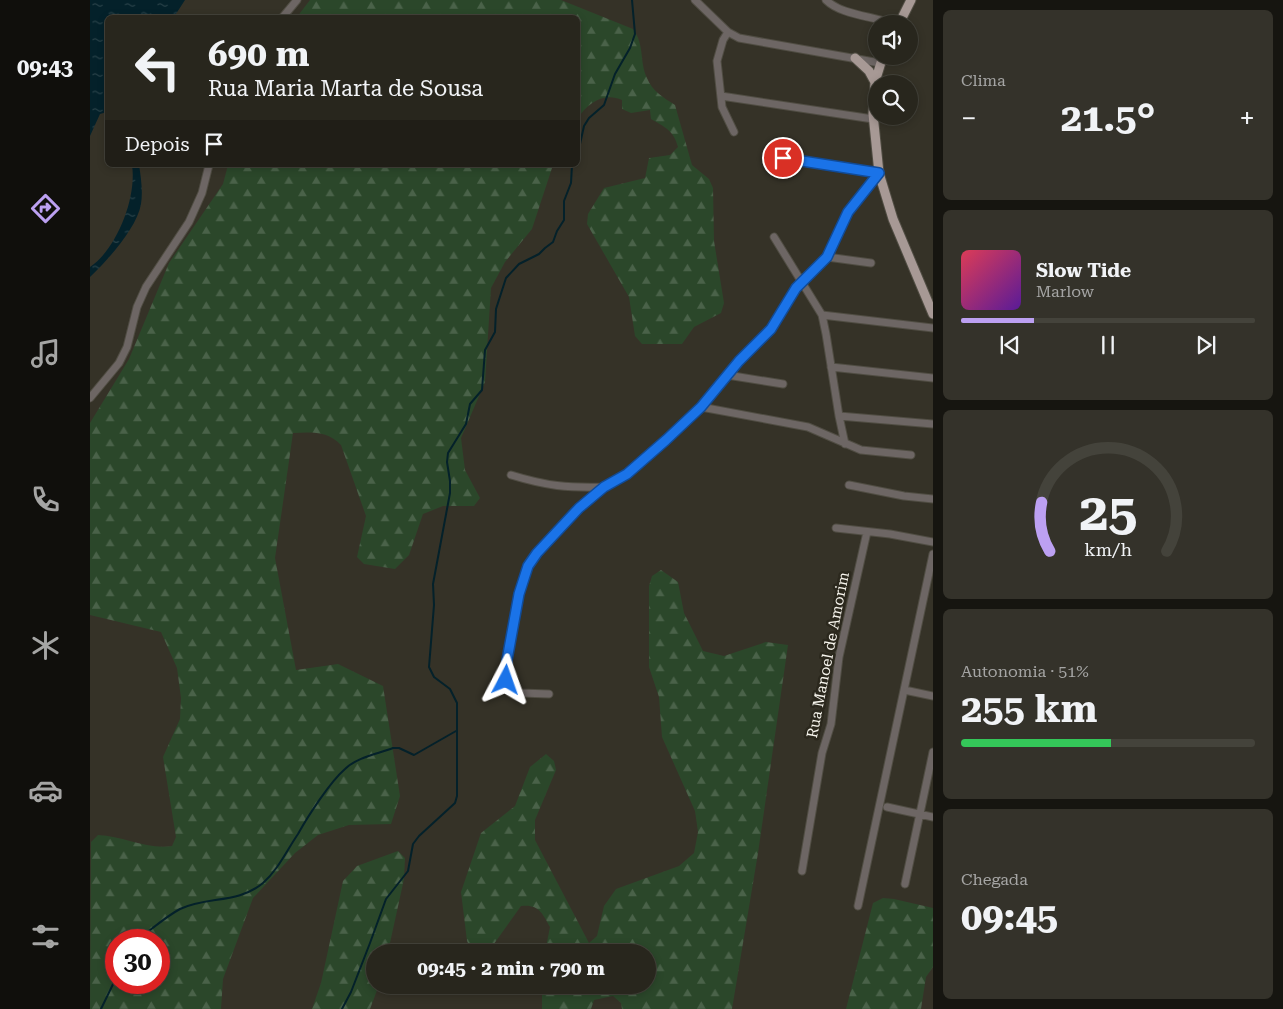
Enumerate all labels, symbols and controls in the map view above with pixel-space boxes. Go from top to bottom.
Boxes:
map controls [868,15,918,125]
button: sound [868,15,918,65]
text: 690 m [208,34,309,75]
icon: left [125,35,190,100]
text: 09:43 [17,55,73,80]
text: Clima [961,71,1006,90]
button: search [868,75,918,125]
text: Rua Maria Marta de Sousa [208,76,483,101]
text: 21.5° [1061,96,1155,140]
text: − [961,102,977,135]
text: + [1239,102,1255,135]
icon: arrive [200,130,228,158]
text: Depois [125,133,190,156]
pin [762,137,804,179]
icon: arrive [769,144,797,172]
icon: directions [28,191,63,226]
text: Slow Tide [1036,259,1131,282]
text: Marlow [1036,282,1094,301]
icon: previous [996,331,1024,359]
icon: pause [1094,331,1122,359]
icon: next [1192,331,1220,359]
icon: music [28,336,63,371]
icon: phone [28,482,63,517]
text: 25 [1079,482,1137,543]
text: km/h [1084,539,1132,560]
street label: Rua Manoel de Amorim [803,570,853,740]
icon: climate [28,628,63,663]
position arrow [479,653,531,705]
text: Autonomia · 51% [961,662,1089,681]
text: 255 km [961,687,1097,731]
icon: car [28,773,63,808]
text: Chegada [961,870,1028,889]
text: 09:45 [961,895,1058,939]
icon: filters [28,919,63,954]
speed limit sign: 30 [105,929,170,994]
text: 09:45 · 2 min · 790 m [417,957,605,980]

